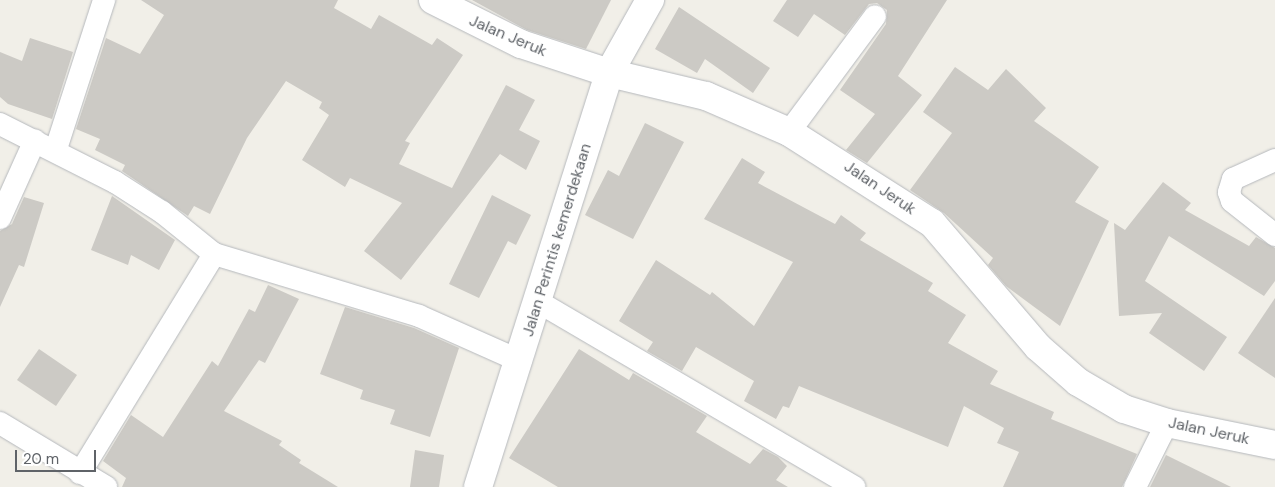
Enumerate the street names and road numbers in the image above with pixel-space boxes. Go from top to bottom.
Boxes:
street label: Jalan Jeruk [466,11,550,61]
street label: Jalan Perintis kemerdekaan [518,141,596,339]
street label: Jalan Jeruk [840,157,920,219]
street label: Jalan Jeruk [1167,413,1251,449]

